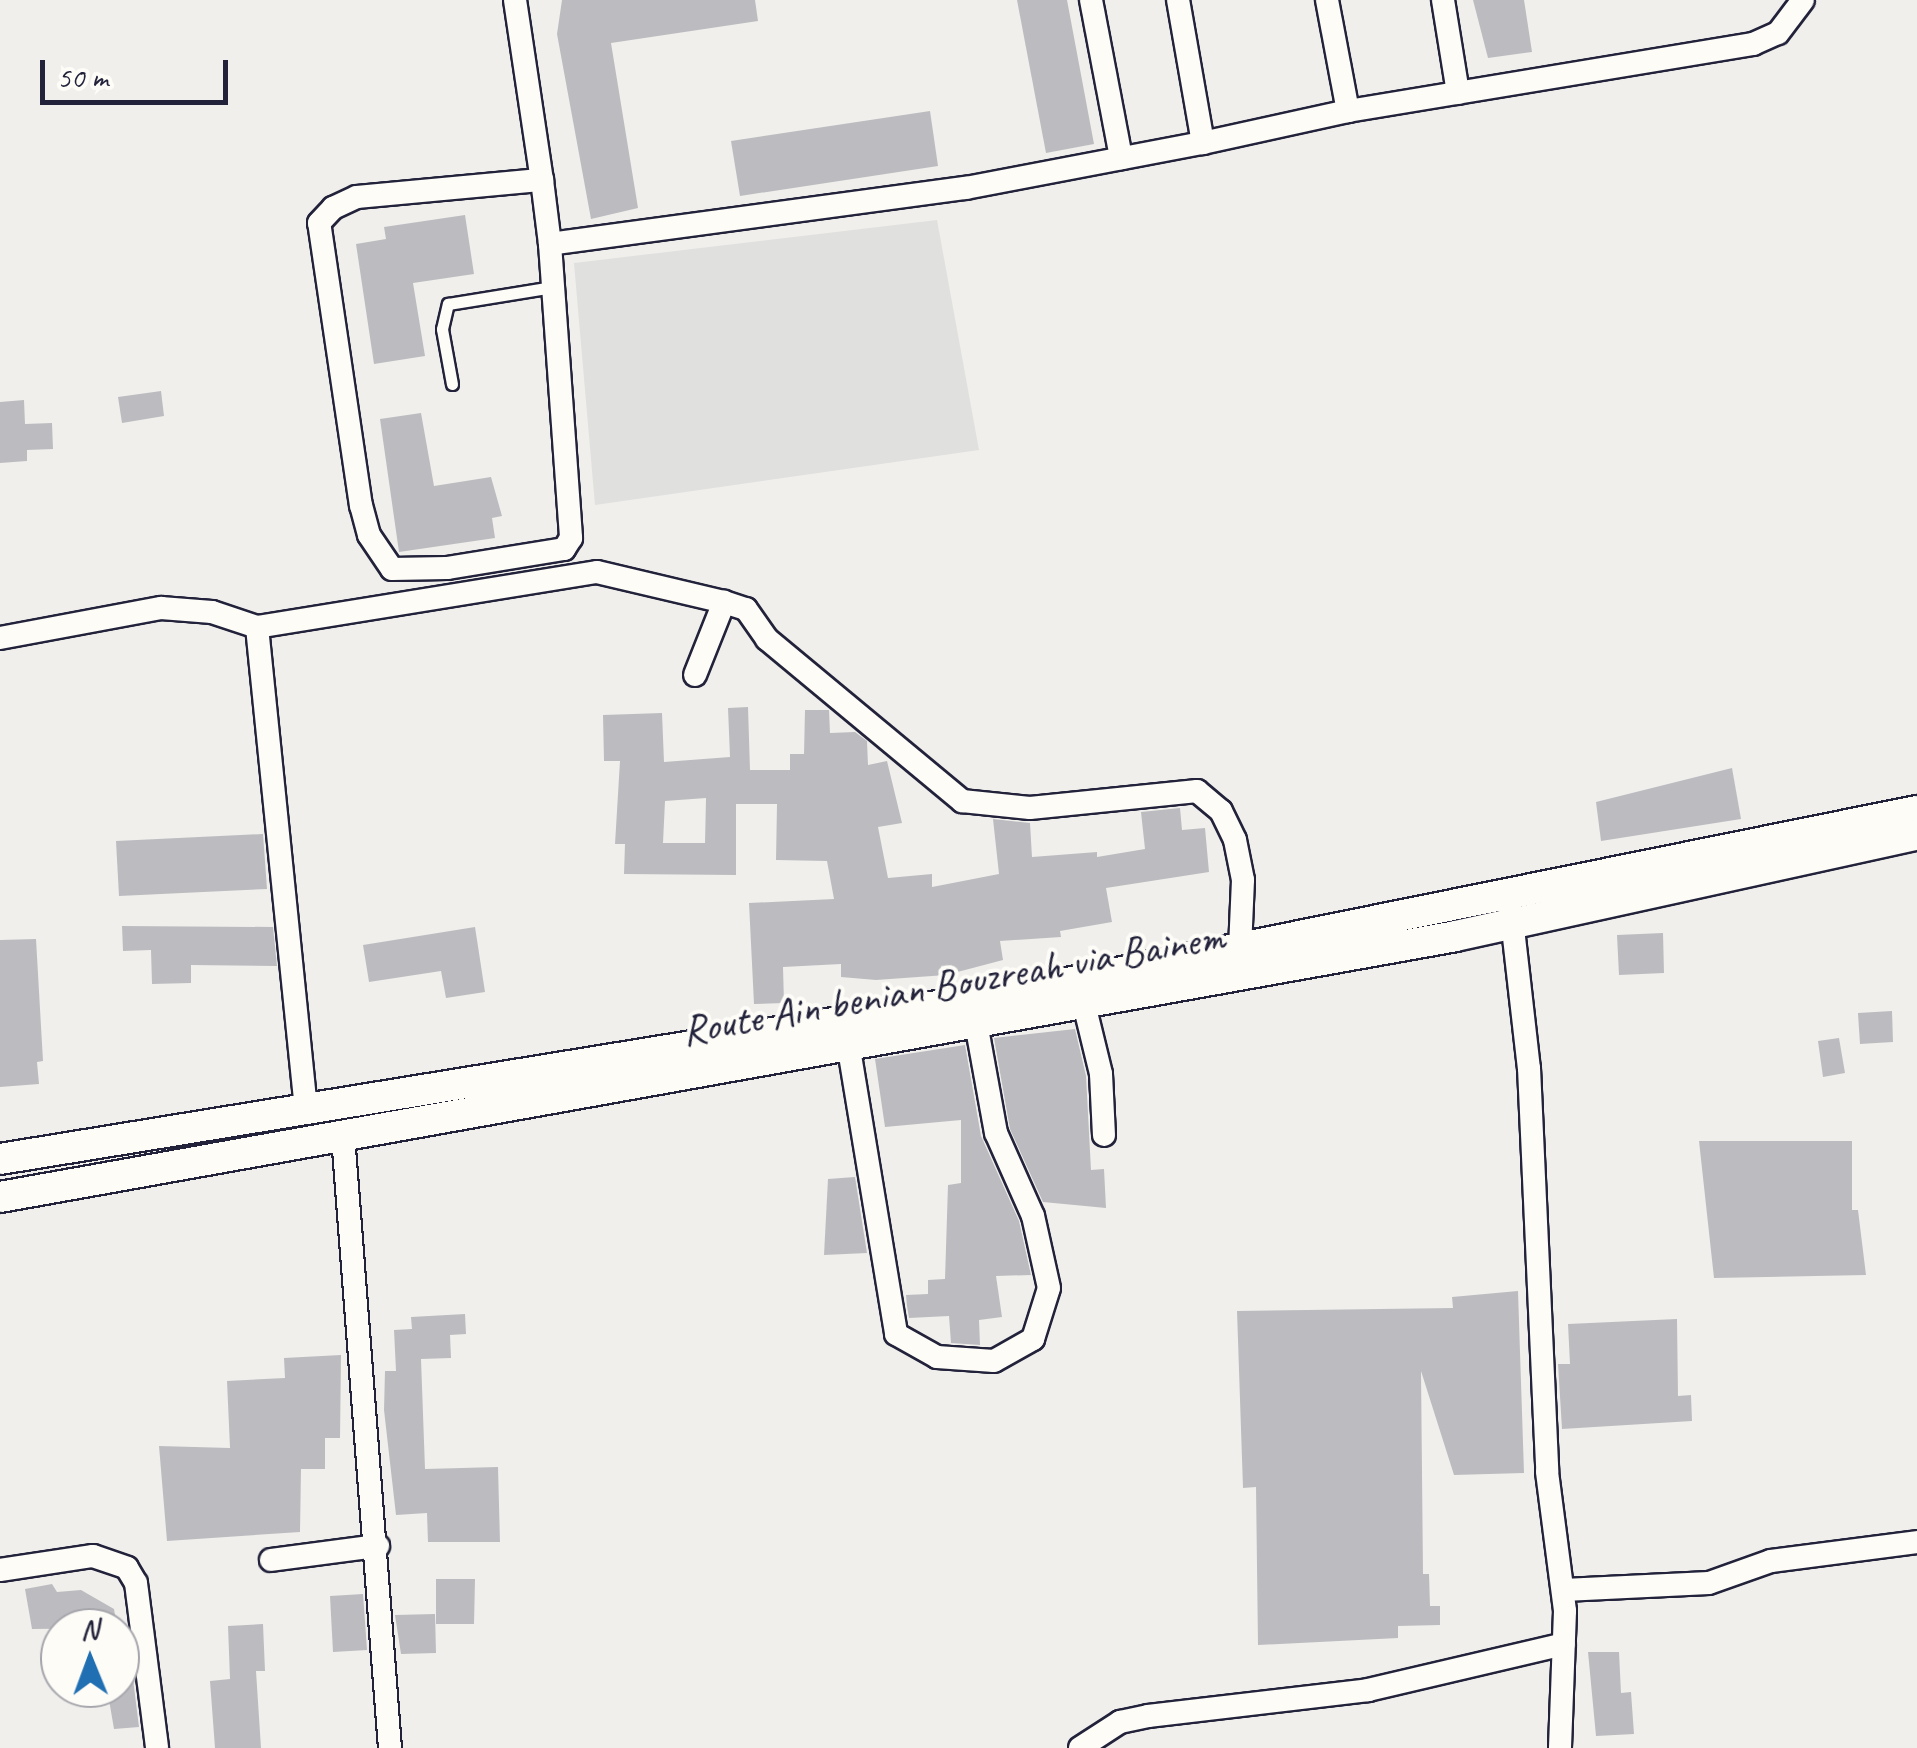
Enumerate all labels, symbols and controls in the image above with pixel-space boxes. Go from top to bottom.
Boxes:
scale bar [45,40,232,102]
text: 50 m [57,58,108,96]
street label: Route Ain benian Bouzreah via Bainem [678,911,1228,1057]
north arrow [40,1608,140,1708]
text: N [81,1612,98,1647]

